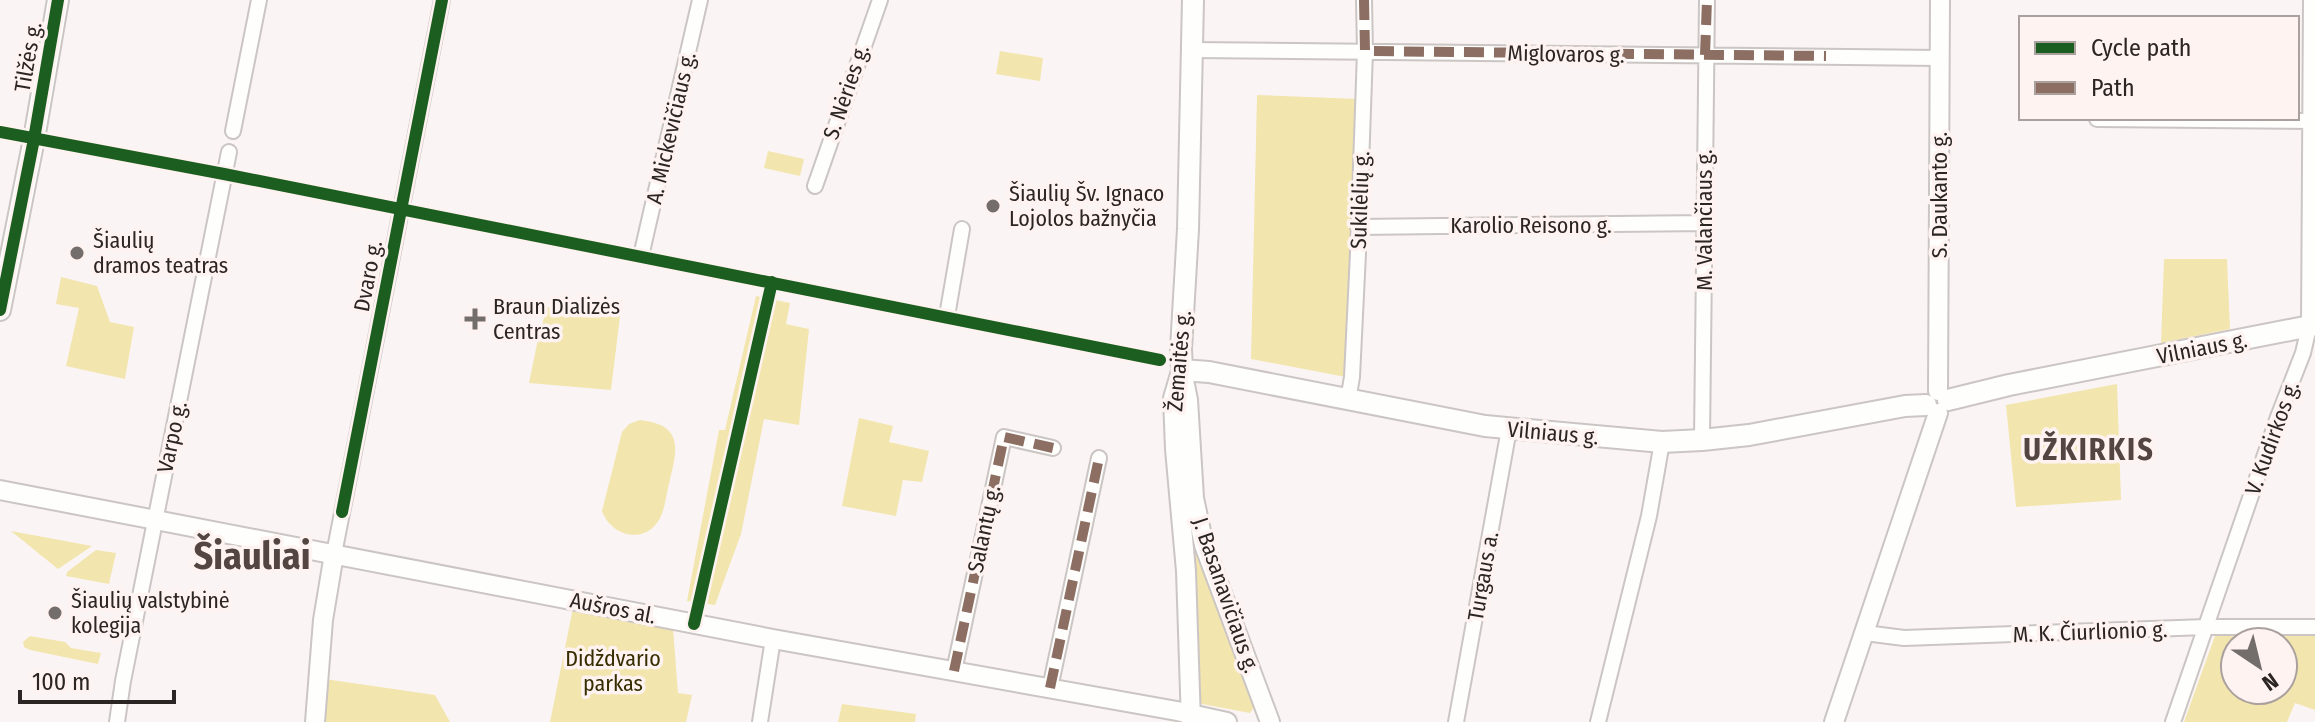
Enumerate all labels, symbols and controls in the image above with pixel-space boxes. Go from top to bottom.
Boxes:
legend [2019,16,2299,120]
street label: Tilžės g. [9,20,47,94]
text: Cycle path [2091,34,2191,62]
street label: Miglovaros g. [1507,39,1625,69]
street label: S. Nėries g. [817,41,875,143]
street label: A. Mickevičiaus g. [640,49,702,207]
text: Path [2091,74,2135,102]
street label: S. Daukanto g. [1926,132,1953,258]
street label: M. Valančiaus g. [1691,149,1718,291]
street label: Sukilėlių g. [1345,151,1375,249]
place label: Šiaulių Šv. Ignaco Lojolos bažnyčia [1009,180,1164,232]
marker: Šiaulių Šv. Ignaco Lojolos bažnyčia [984,197,1002,215]
street label: Karolio Reisono g. [1450,212,1612,239]
place label: Šiaulių dramos teatras [93,227,228,279]
street label: Dvaro g. [348,238,388,314]
marker: Šiaulių dramos teatras [68,244,86,262]
place label: Braun Dializės Centras [493,293,620,345]
marker: Braun Dializės Centras [464,308,486,330]
street label: Žemaitės g. [1161,309,1197,413]
street label: Vilniaus g. [2154,326,2250,370]
street label: V. Kudirkos g. [2239,377,2305,499]
street label: Varpo g. [151,399,193,475]
street label: Vilniaus g. [1506,416,1600,450]
district label: UŽKIRKIS [2023,430,2155,468]
street label: Salantų g. [962,483,1006,575]
street label: J. Basanavičiaus g. [1187,514,1265,676]
street label: Turgaus a. [1462,529,1504,623]
district label: Šiauliai [193,532,311,579]
street label: Aušros al. [568,586,658,630]
place label: Šiaulių valstybinė kolegija [71,587,230,639]
marker: Šiaulių valstybinė kolegija [46,604,64,622]
street label: M. K. Čiurlionio g. [2012,616,2168,648]
north arrow [2219,626,2299,706]
park label: Didždvario parkas [565,645,661,697]
scale bar [20,654,174,704]
text: N [2257,667,2283,697]
text: 100 m [32,668,90,696]

